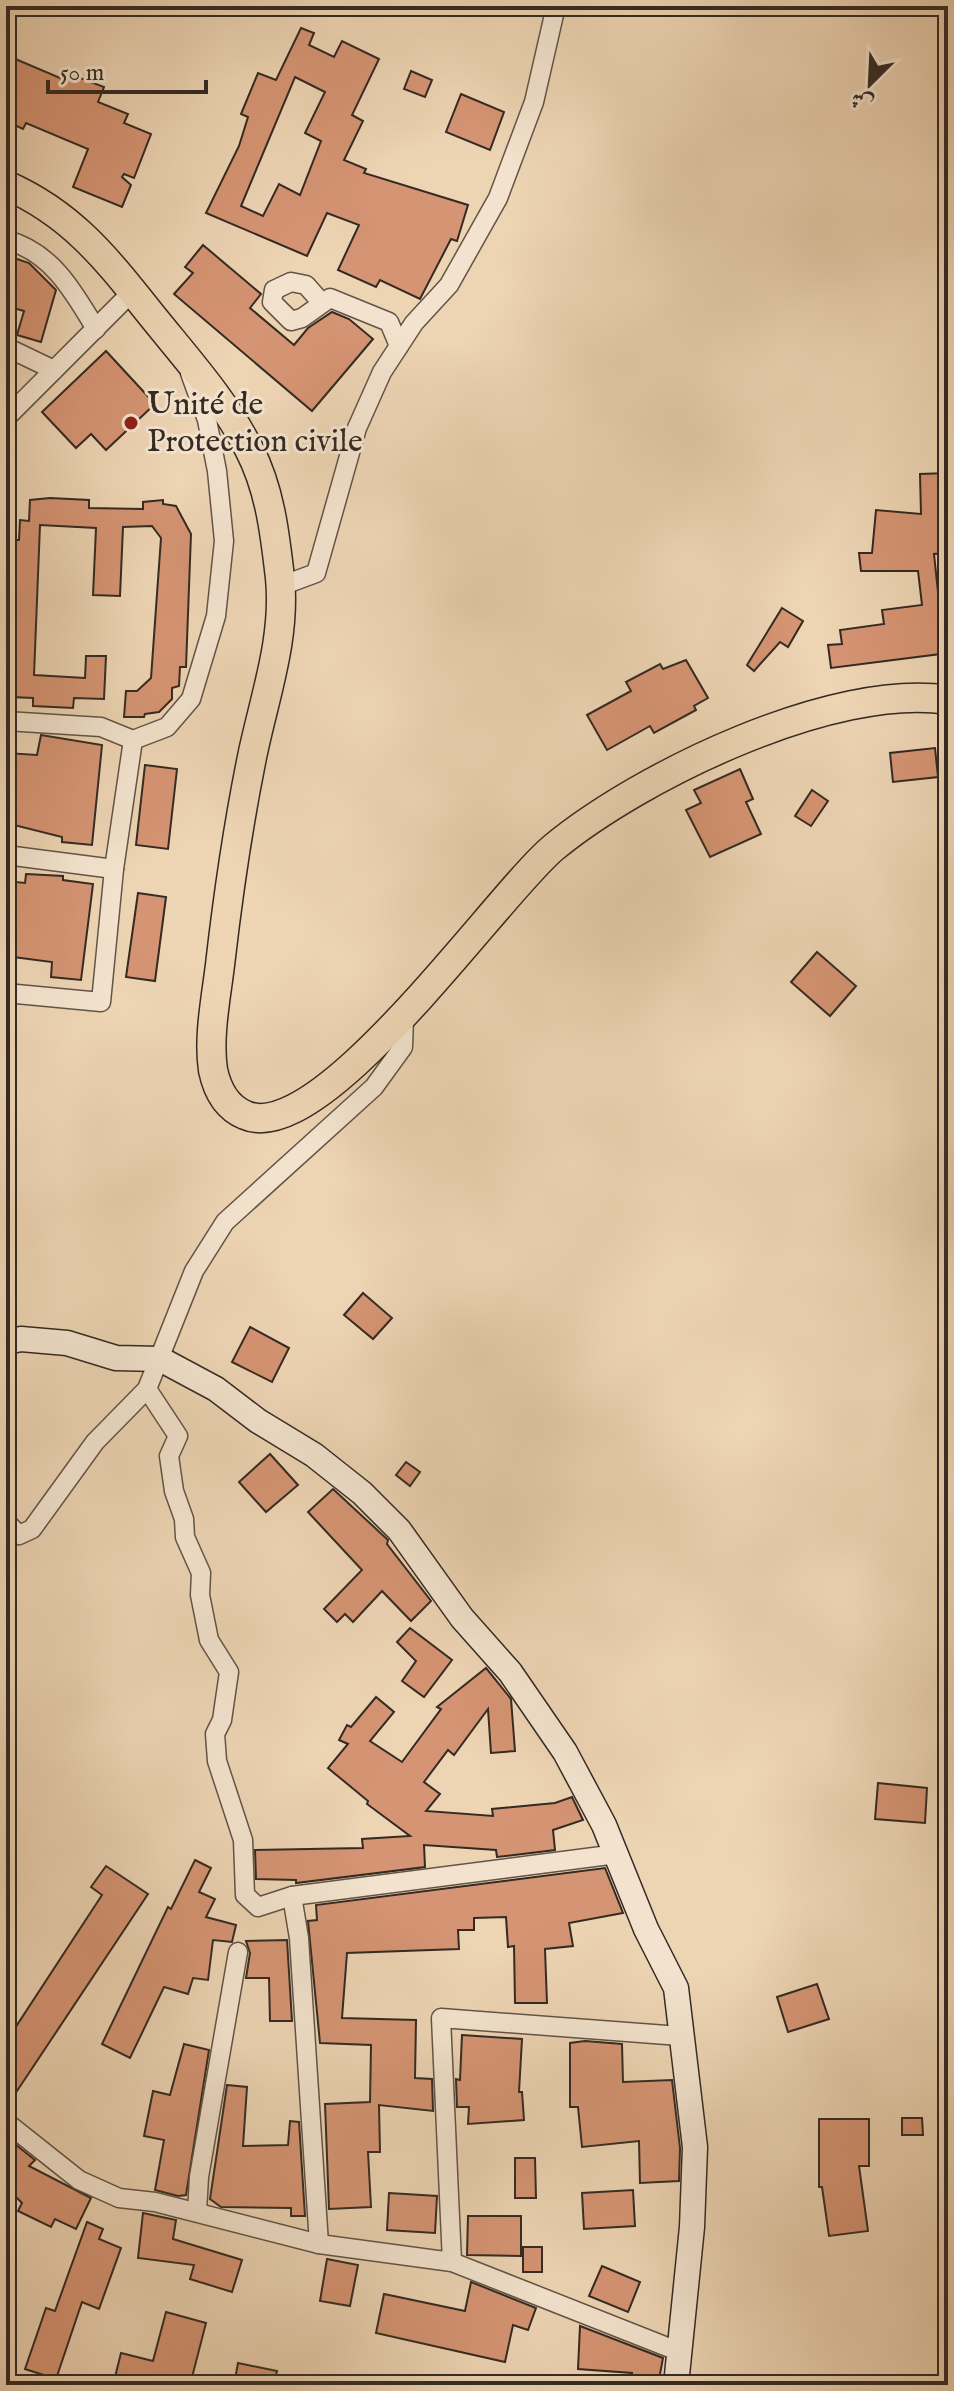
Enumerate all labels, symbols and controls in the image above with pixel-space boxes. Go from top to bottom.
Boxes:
scale bar [48,44,206,94]
north arrow [830,44,910,124]
text: 50 m [60,58,104,89]
text: ش [847,83,878,118]
place label: Unité de Protection civile [147,385,363,463]
marker: Unité de Protection civile [122,414,140,432]

